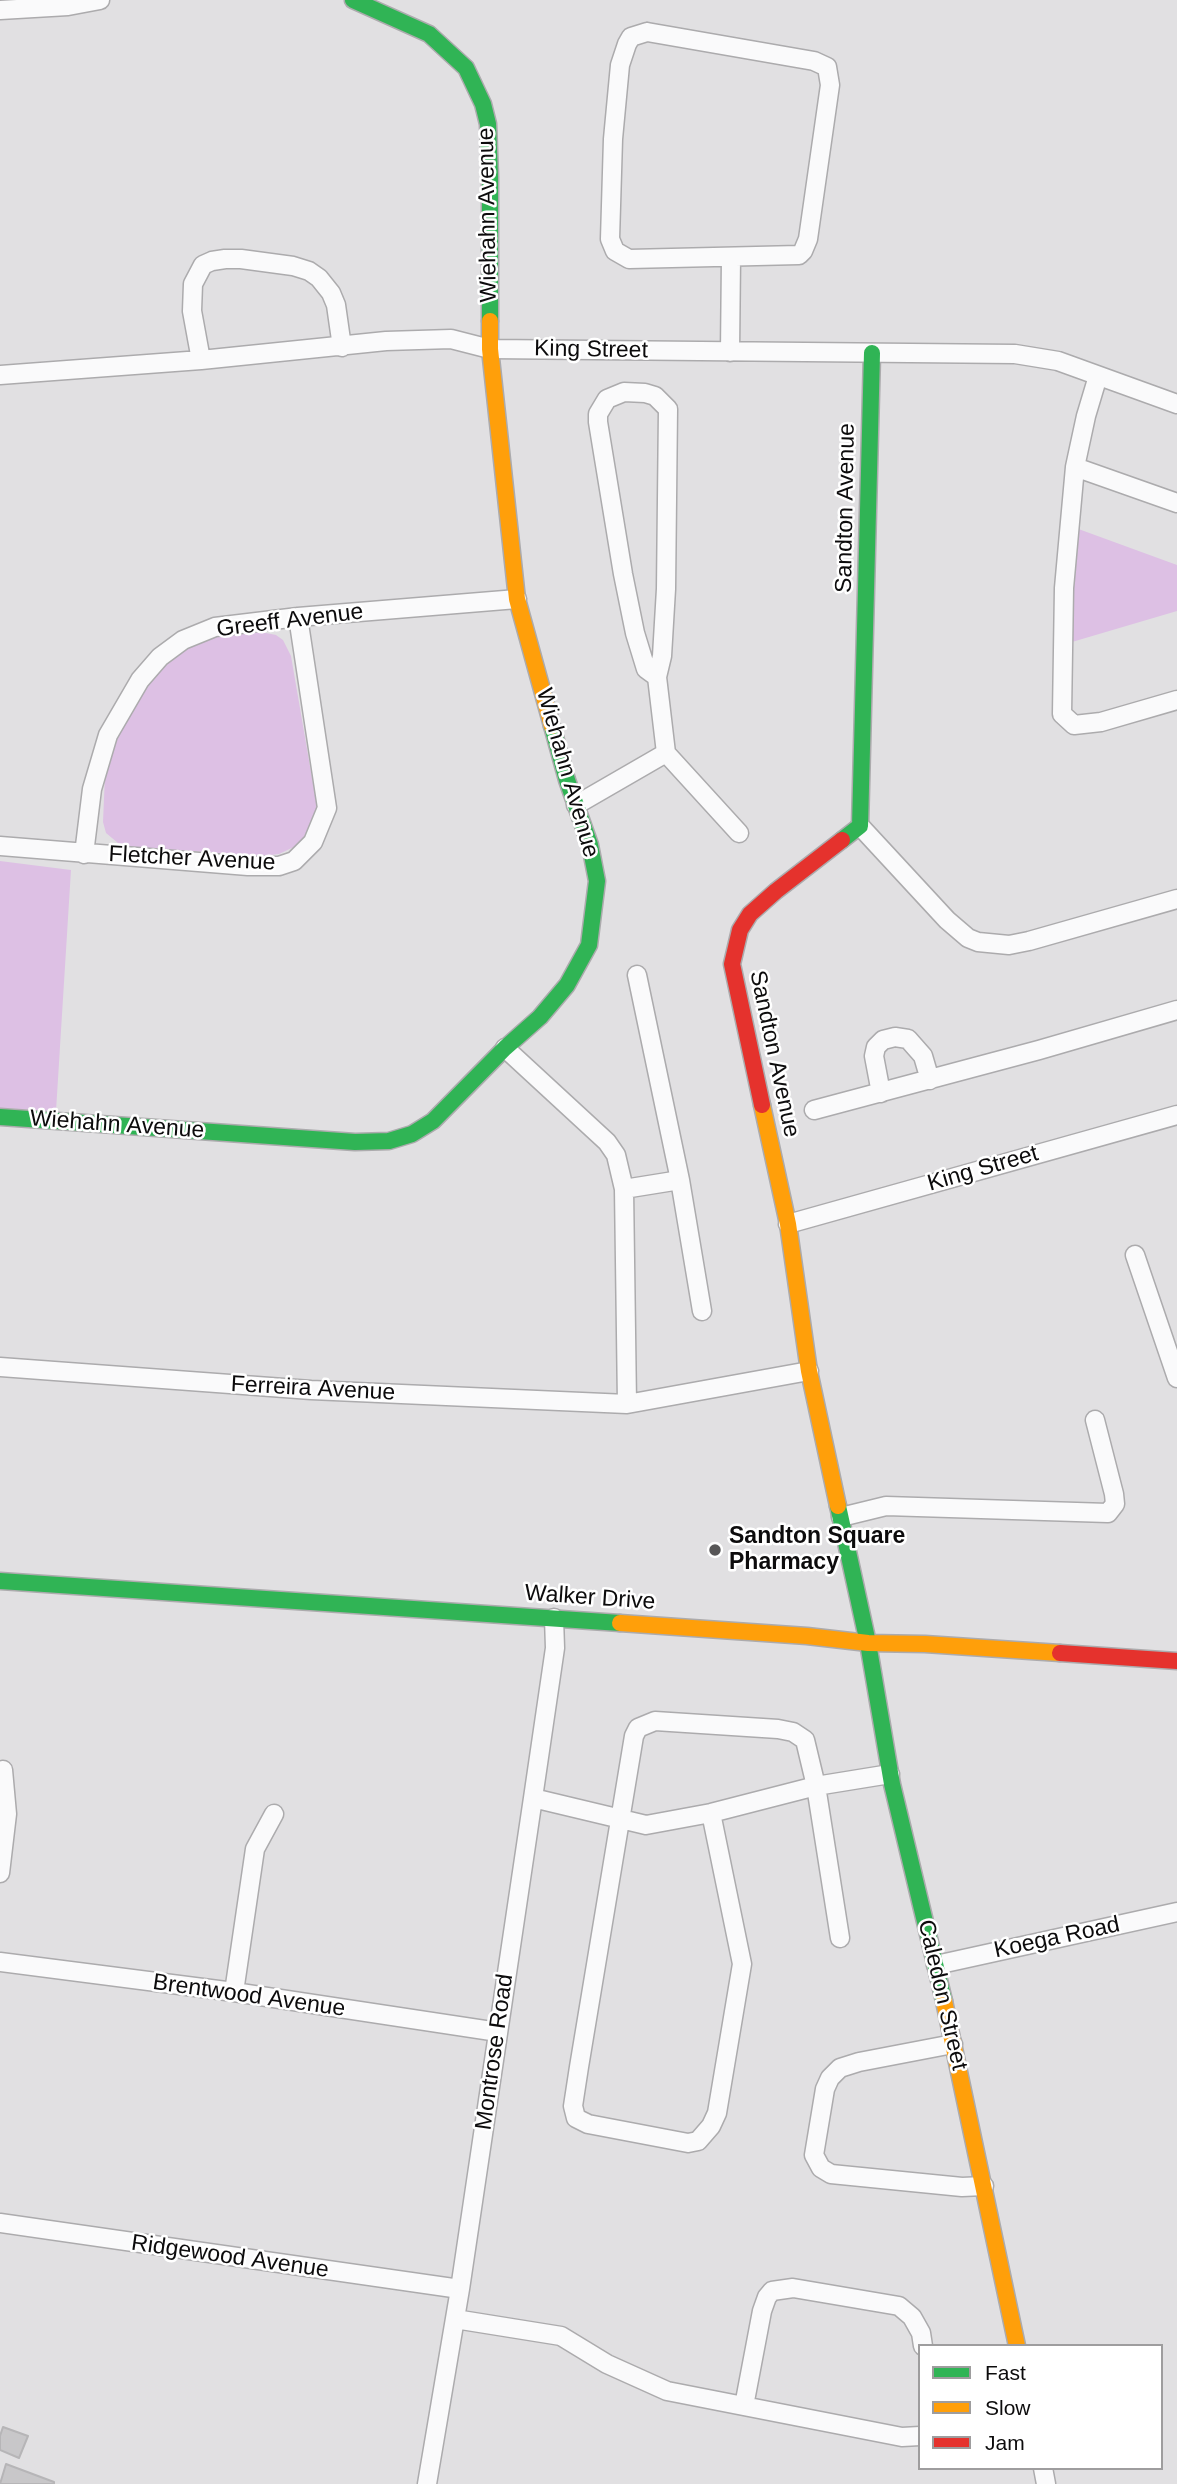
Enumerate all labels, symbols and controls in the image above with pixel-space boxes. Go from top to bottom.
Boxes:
street label: Wiehahn Avenue [473,127,503,303]
street label: King Street [534,335,648,365]
street label: Sandton Avenue [831,423,861,593]
street label: Greeff Avenue [215,598,365,644]
street label: Wiehahn Avenue [530,685,604,861]
street label: Fletcher Avenue [108,841,276,877]
street label: Sandton Avenue [743,968,805,1140]
street label: Wiehahn Avenue [29,1105,205,1145]
street label: King Street [925,1140,1041,1198]
street label: Ferreira Avenue [230,1371,396,1407]
place label: Sandton Square Pharmacy [729,1523,905,1577]
marker: Sandton Square Pharmacy [707,1542,723,1558]
street label: Walker Drive [524,1580,656,1616]
street label: Koega Road [992,1911,1122,1965]
street label: Caledon Street [911,1917,973,2073]
street label: Brentwood Avenue [151,1969,347,2023]
street label: Montrose Road [470,1972,520,2132]
street label: Ridgewood Avenue [130,2229,330,2285]
legend [918,2344,1163,2470]
text: Fast [985,2361,1026,2384]
text: Slow [985,2396,1031,2419]
text: Jam [985,2431,1025,2454]

